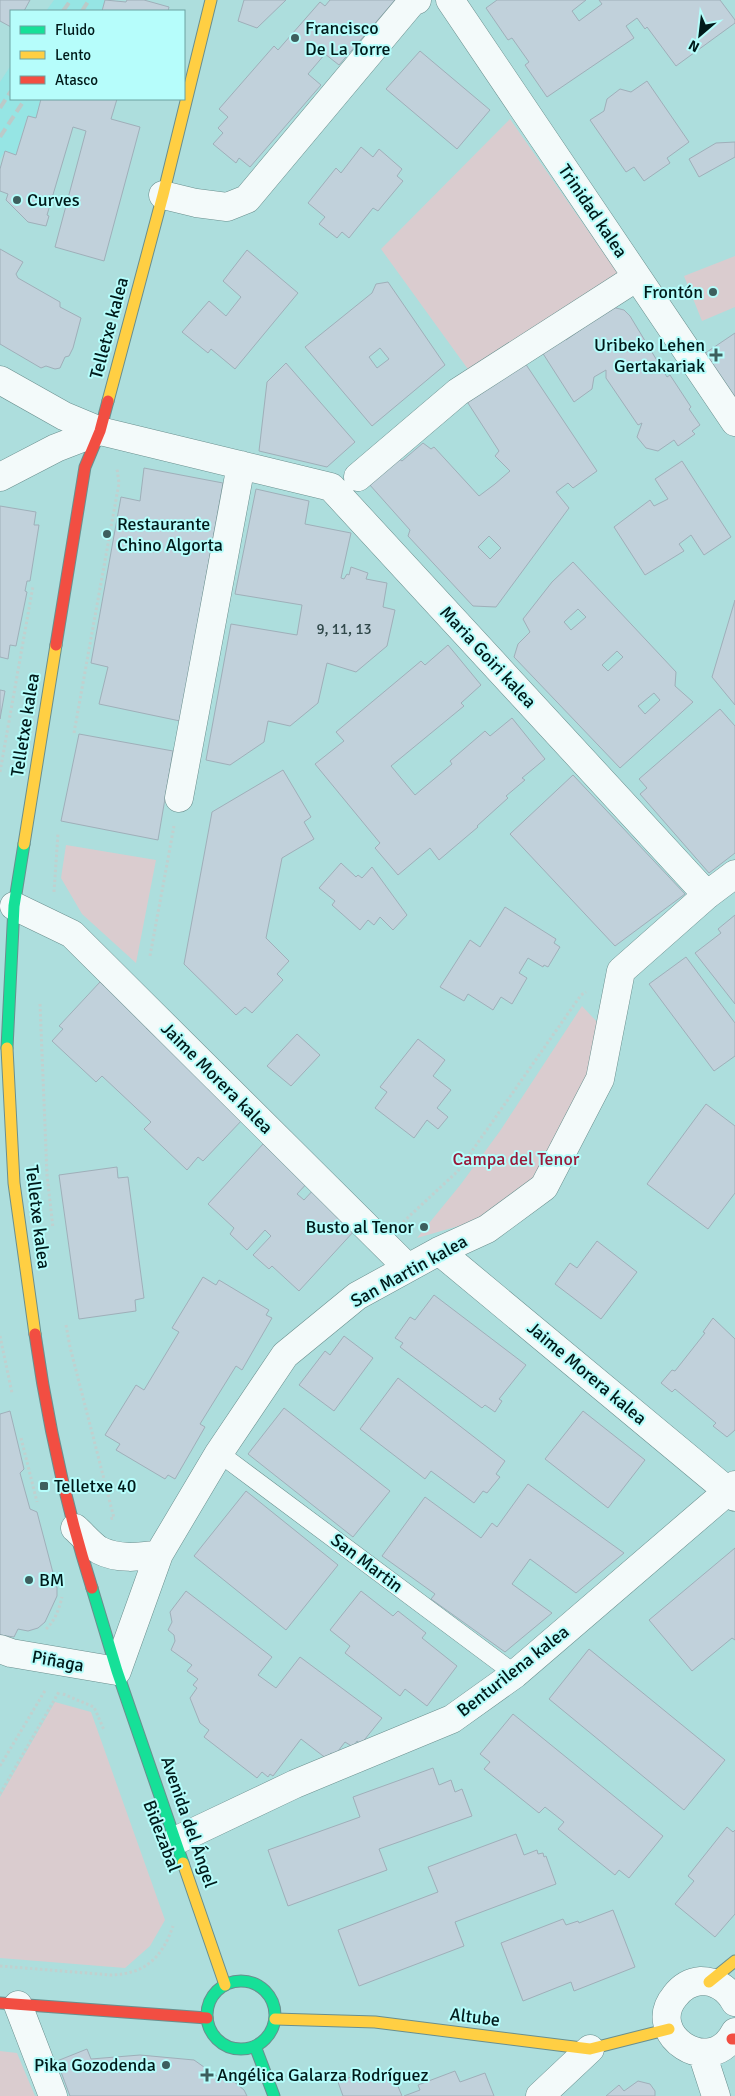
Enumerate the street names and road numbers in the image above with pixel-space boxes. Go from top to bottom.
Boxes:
street label: Trinidad kalea [554,160,632,262]
street label: Telletxe kalea [85,275,133,381]
street label: Maria Goiri kalea [435,601,541,713]
street label: Telletxe kalea [6,672,44,778]
street label: Jaime Morera kalea [157,1018,277,1138]
street label: Telletxe kalea [21,1164,55,1270]
street label: San Martin kalea [347,1230,471,1312]
street label: Jaime Morera kalea [523,1317,651,1429]
street label: San Martin [327,1529,407,1597]
street label: Benturilena kalea [453,1620,573,1722]
street label: Piñaga [30,1646,86,1676]
street label: Avenida del Ángel [156,1753,222,1891]
street label: Bidezabal [138,1797,186,1875]
street label: Altube [449,2003,501,2031]

